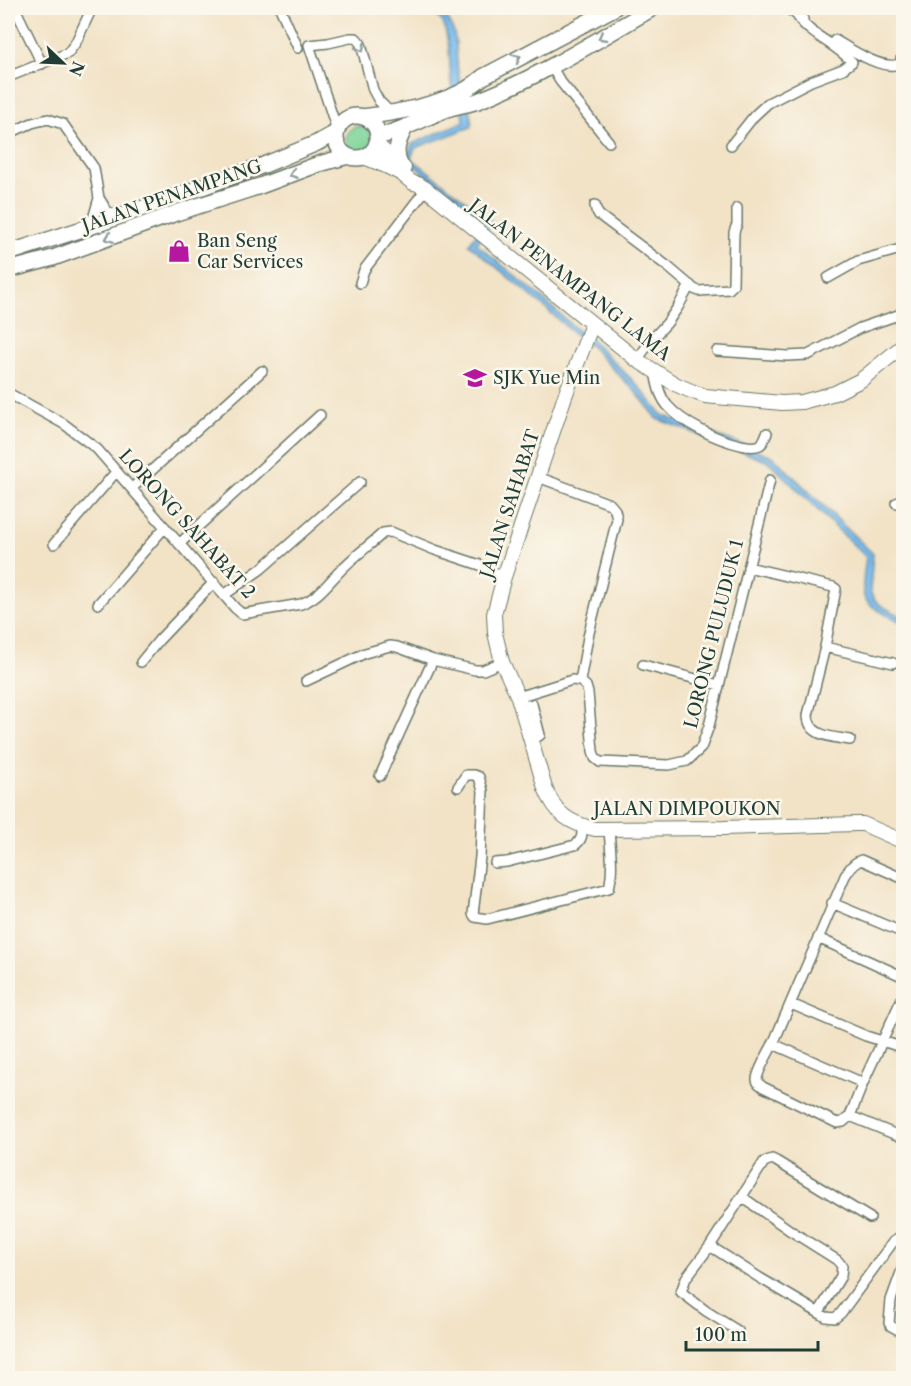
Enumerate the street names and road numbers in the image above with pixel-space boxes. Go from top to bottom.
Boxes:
street label: JALAN PENAMPANG [76,155,265,238]
street label: JALAN PENAMPANG LAMA [462,193,676,366]
street label: JALAN SAHABAT [475,427,545,584]
street label: LORONG SAHABAT 2 [114,445,260,603]
street label: LORONG PULUDUK 1 [680,537,748,731]
street label: JALAN DIMPOUKON [590,798,781,820]

